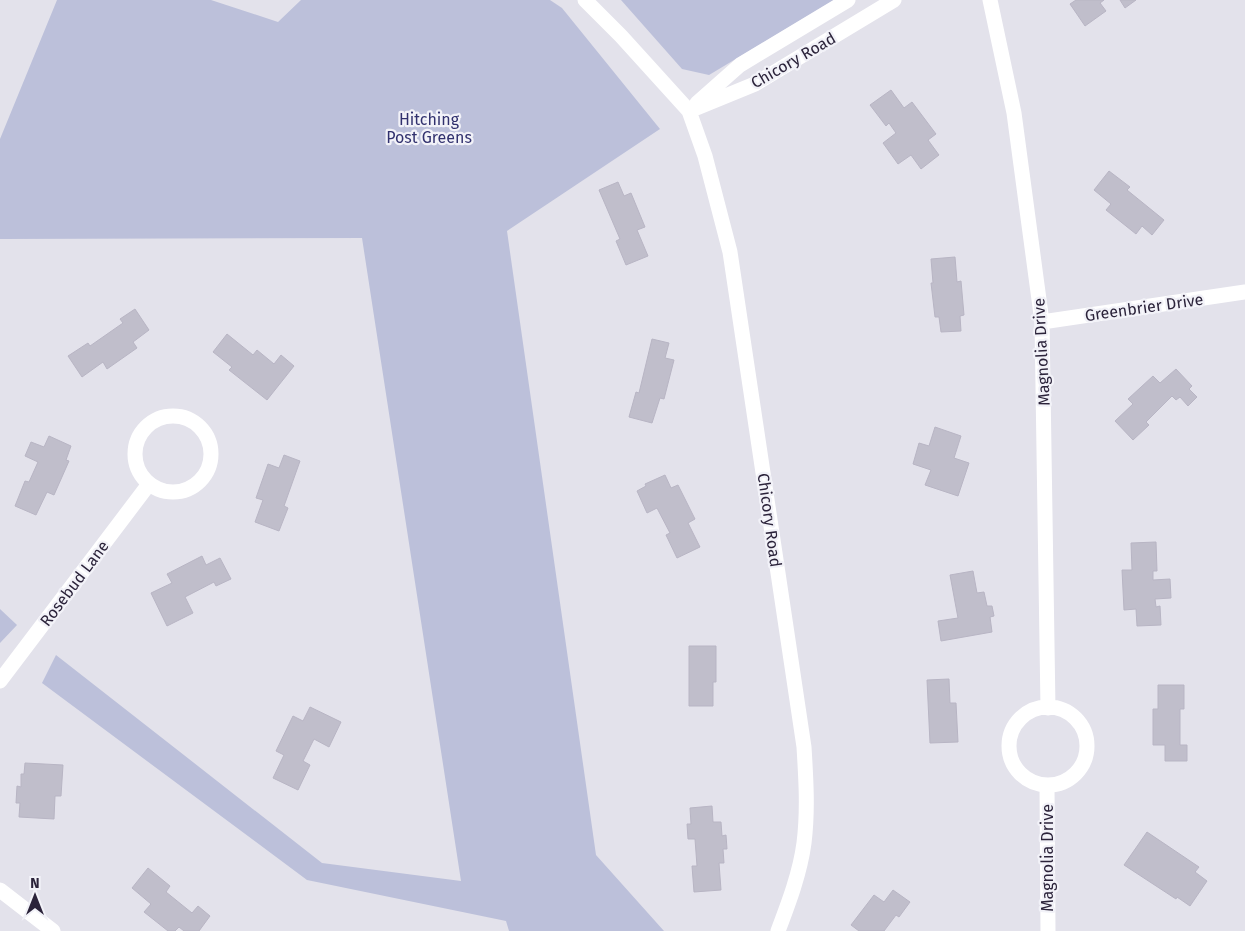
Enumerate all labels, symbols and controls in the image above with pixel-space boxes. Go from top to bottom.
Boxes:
street label: Chicory Road [748,29,839,92]
park label: Hitching Post Greens [386,110,472,147]
street label: Greenbrier Drive [1084,290,1205,325]
street label: Magnolia Drive [1029,298,1054,406]
street label: Chicory Road [754,472,785,568]
street label: Rosebud Lane [36,537,113,630]
street label: Magnolia Drive [1038,804,1057,912]
north arrow [10,871,60,921]
text: N [30,875,40,892]

